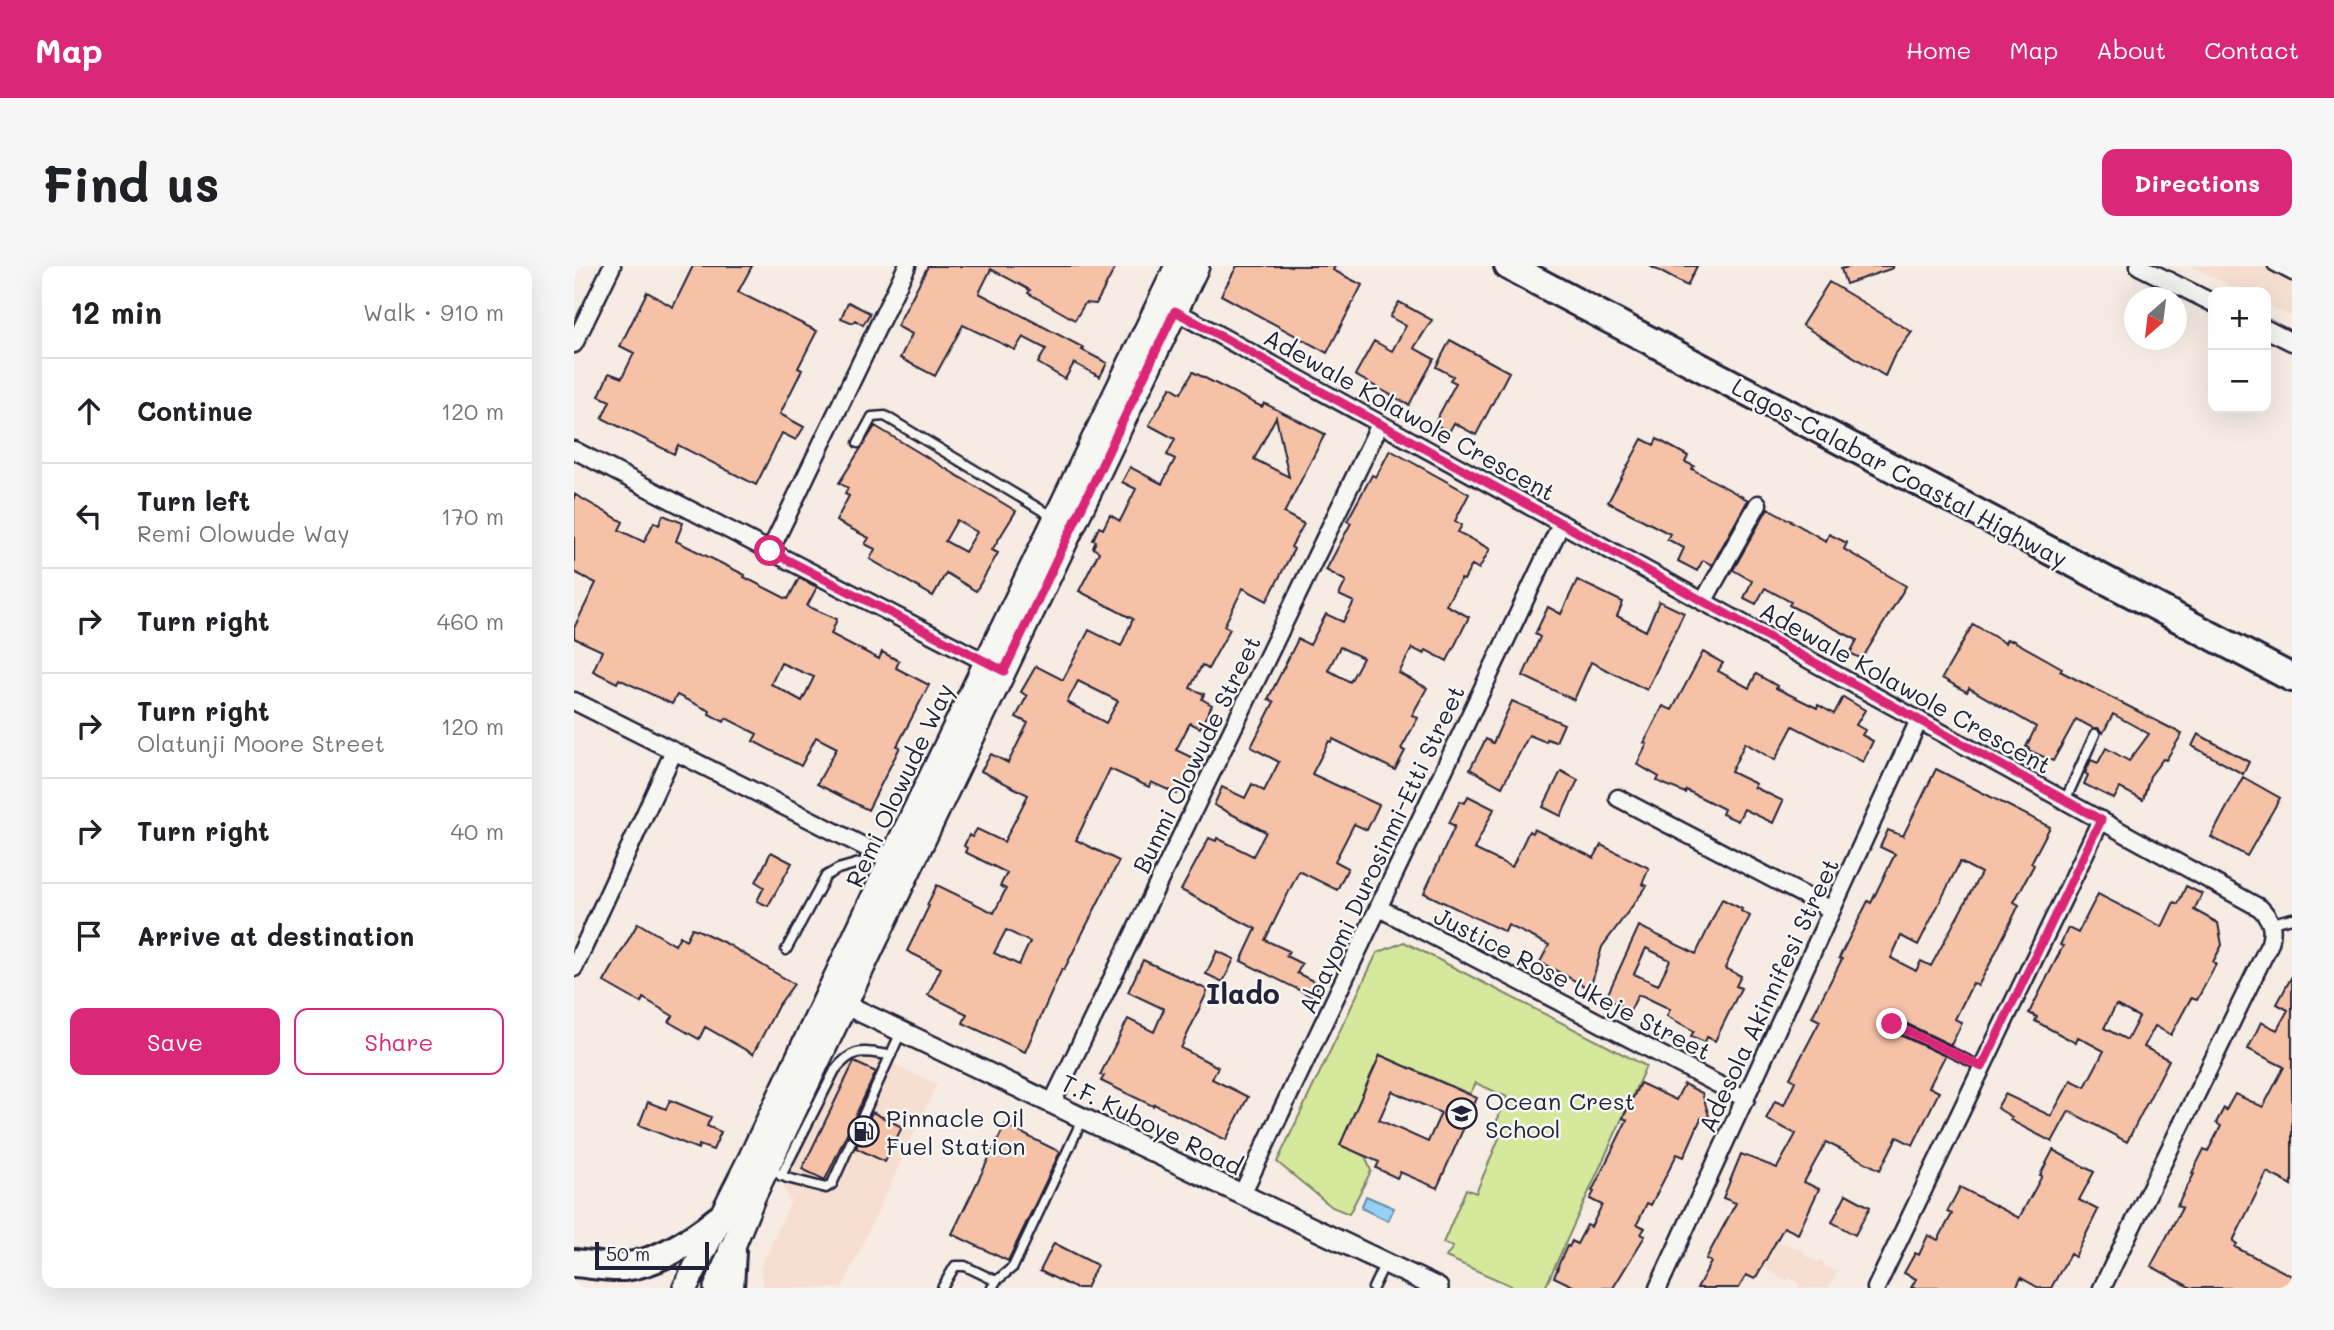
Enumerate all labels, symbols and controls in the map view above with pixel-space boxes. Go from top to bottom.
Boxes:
text: Map [35,28,103,71]
text: Home [1906,34,1971,65]
text: Map [2009,34,2058,65]
text: About [2096,34,2166,65]
text: Contact [2204,34,2299,65]
button: Directions [2102,149,2292,216]
text: Find us [42,151,220,214]
north arrow [2124,287,2187,350]
map controls [2208,287,2271,413]
button: + [2208,287,2271,350]
text: 12 min [70,292,162,332]
text: Walk · 910 m [363,297,504,327]
street label: Adewale Kolawole Crescent [1259,321,1561,507]
button: − [2208,350,2271,413]
street label: Lagos-Calabar Coastal Highway [1727,370,2073,574]
icon: ahead [70,392,108,430]
text: Continue [137,394,253,428]
text: 120 m [441,396,504,426]
text: Turn left [137,484,250,518]
icon: left [70,497,108,535]
text: 170 m [441,501,504,531]
text: Remi Olowude Way [137,518,349,548]
route start [754,535,785,566]
street label: Adewale Kolawole Crescent [1755,594,2057,780]
icon: right [70,602,108,640]
text: Turn right [137,604,270,638]
text: 460 m [437,606,504,636]
street label: Bunmi Olowude Street [1125,630,1267,878]
street label: Remi Olowude Way [838,678,960,892]
street label: Abayomi Durosinmi-Etti Street [1291,680,1471,1018]
text: Turn right [137,694,270,728]
icon: right [70,707,108,745]
text: 120 m [441,711,504,741]
text: Olatunji Moore Street [137,728,385,758]
icon: right [70,812,108,850]
text: Turn right [137,814,270,848]
text: 40 m [451,816,504,846]
street label: Adesola Akinnifesi Street [1691,853,1845,1137]
street label: Justice Rose Ukeje Street [1429,900,1717,1066]
icon: arrive [70,917,108,955]
text: Arrive at destination [137,919,414,953]
district label: Ilado [1206,975,1280,1011]
button: Save [70,1008,280,1075]
button: Share [294,1008,504,1075]
route end [1876,1008,1907,1039]
street label: T.F. Kuboye Road [1056,1067,1248,1181]
place label: Ocean Crest School [1485,1085,1635,1144]
school or university icon: Ocean Crest School [1445,1097,1479,1131]
place label: Pinnacle Oil Fuel Station [886,1102,1026,1161]
fuel station icon: Pinnacle Oil Fuel Station [846,1114,880,1148]
scale bar [595,1239,709,1271]
text: 50 m [606,1241,650,1266]

